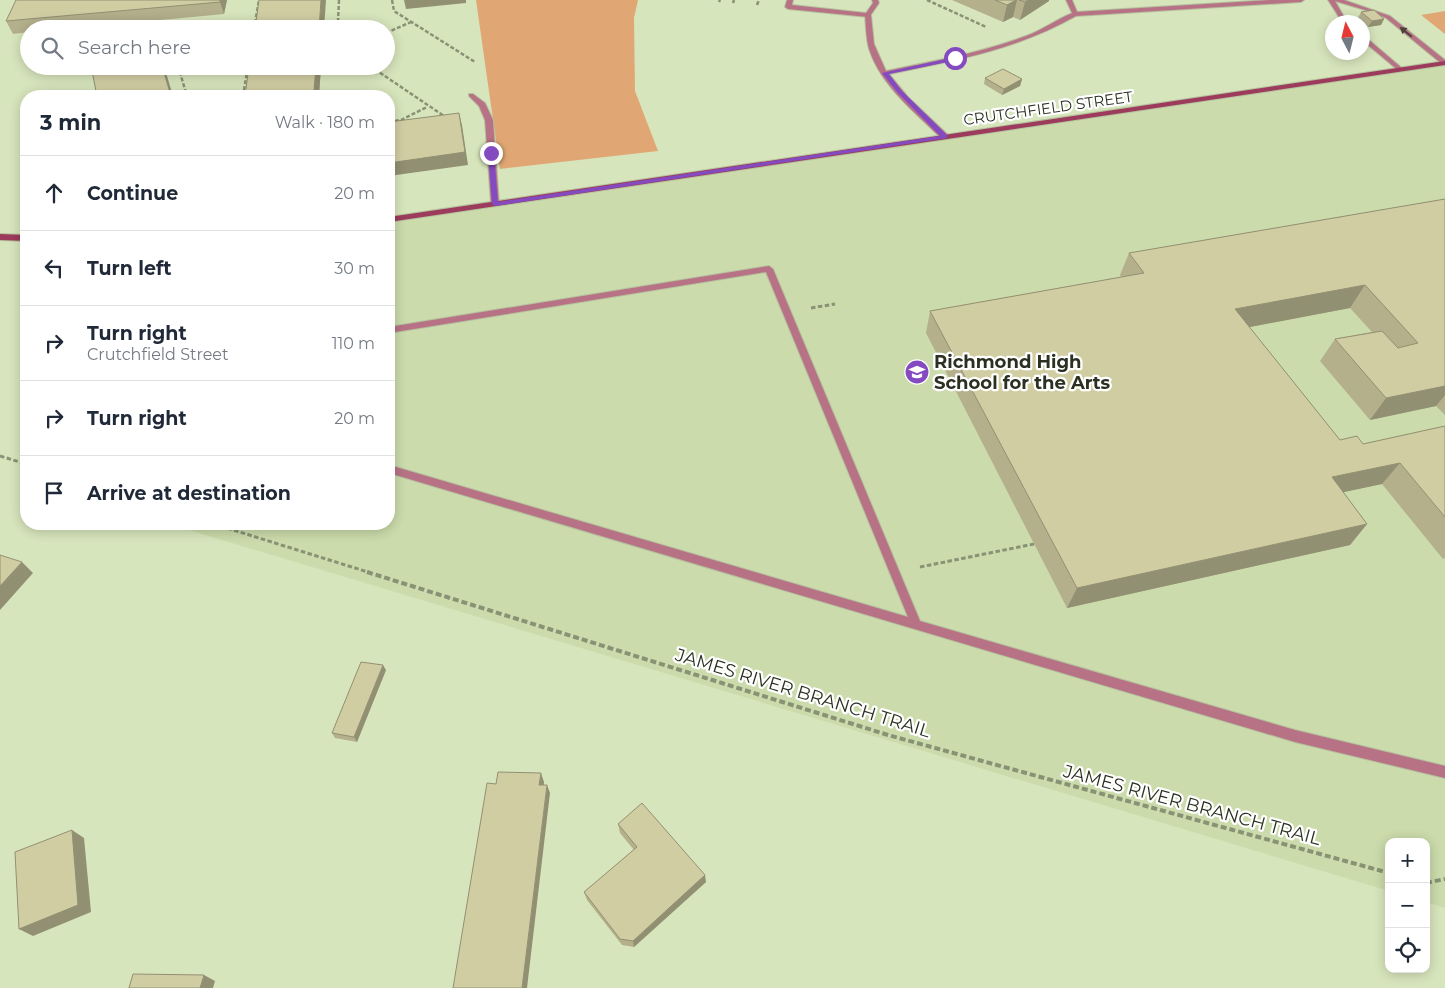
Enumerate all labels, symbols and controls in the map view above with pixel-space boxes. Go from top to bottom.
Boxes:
north arrow [1325,15,1370,60]
search box [20,20,395,75]
one-way arrow [1400,27,1413,38]
icon: search [38,34,66,62]
text: Search here [78,36,191,59]
route start [944,47,967,70]
street label: CRUTCHFIELD STREET [962,87,1134,129]
text: 3 min [40,110,101,135]
text: Walk · 180 m [275,113,375,132]
route end [480,142,503,165]
icon: ahead [40,179,68,207]
text: Continue [87,182,178,205]
text: 20 m [334,184,375,203]
icon: left [40,254,68,282]
text: Turn left [87,257,172,280]
text: 30 m [334,259,375,278]
text: Turn right [87,322,187,345]
icon: right [40,329,68,357]
text: 110 m [332,334,375,353]
text: Crutchfield Street [87,345,229,364]
place label: Richmond High School for the Arts [934,351,1111,394]
school or university icon: Richmond High School for the Arts [904,359,930,385]
icon: right [40,404,68,432]
text: Turn right [87,407,187,430]
text: 20 m [334,409,375,428]
icon: arrive [40,479,68,507]
text: Arrive at destination [87,482,291,505]
street label: JAMES RIVER BRANCH TRAIL [672,643,934,742]
street label: JAMES RIVER BRANCH TRAIL [1060,760,1323,850]
map controls [1385,838,1430,973]
button: + [1385,838,1430,883]
button: − [1385,883,1430,928]
button: locate [1385,928,1430,973]

